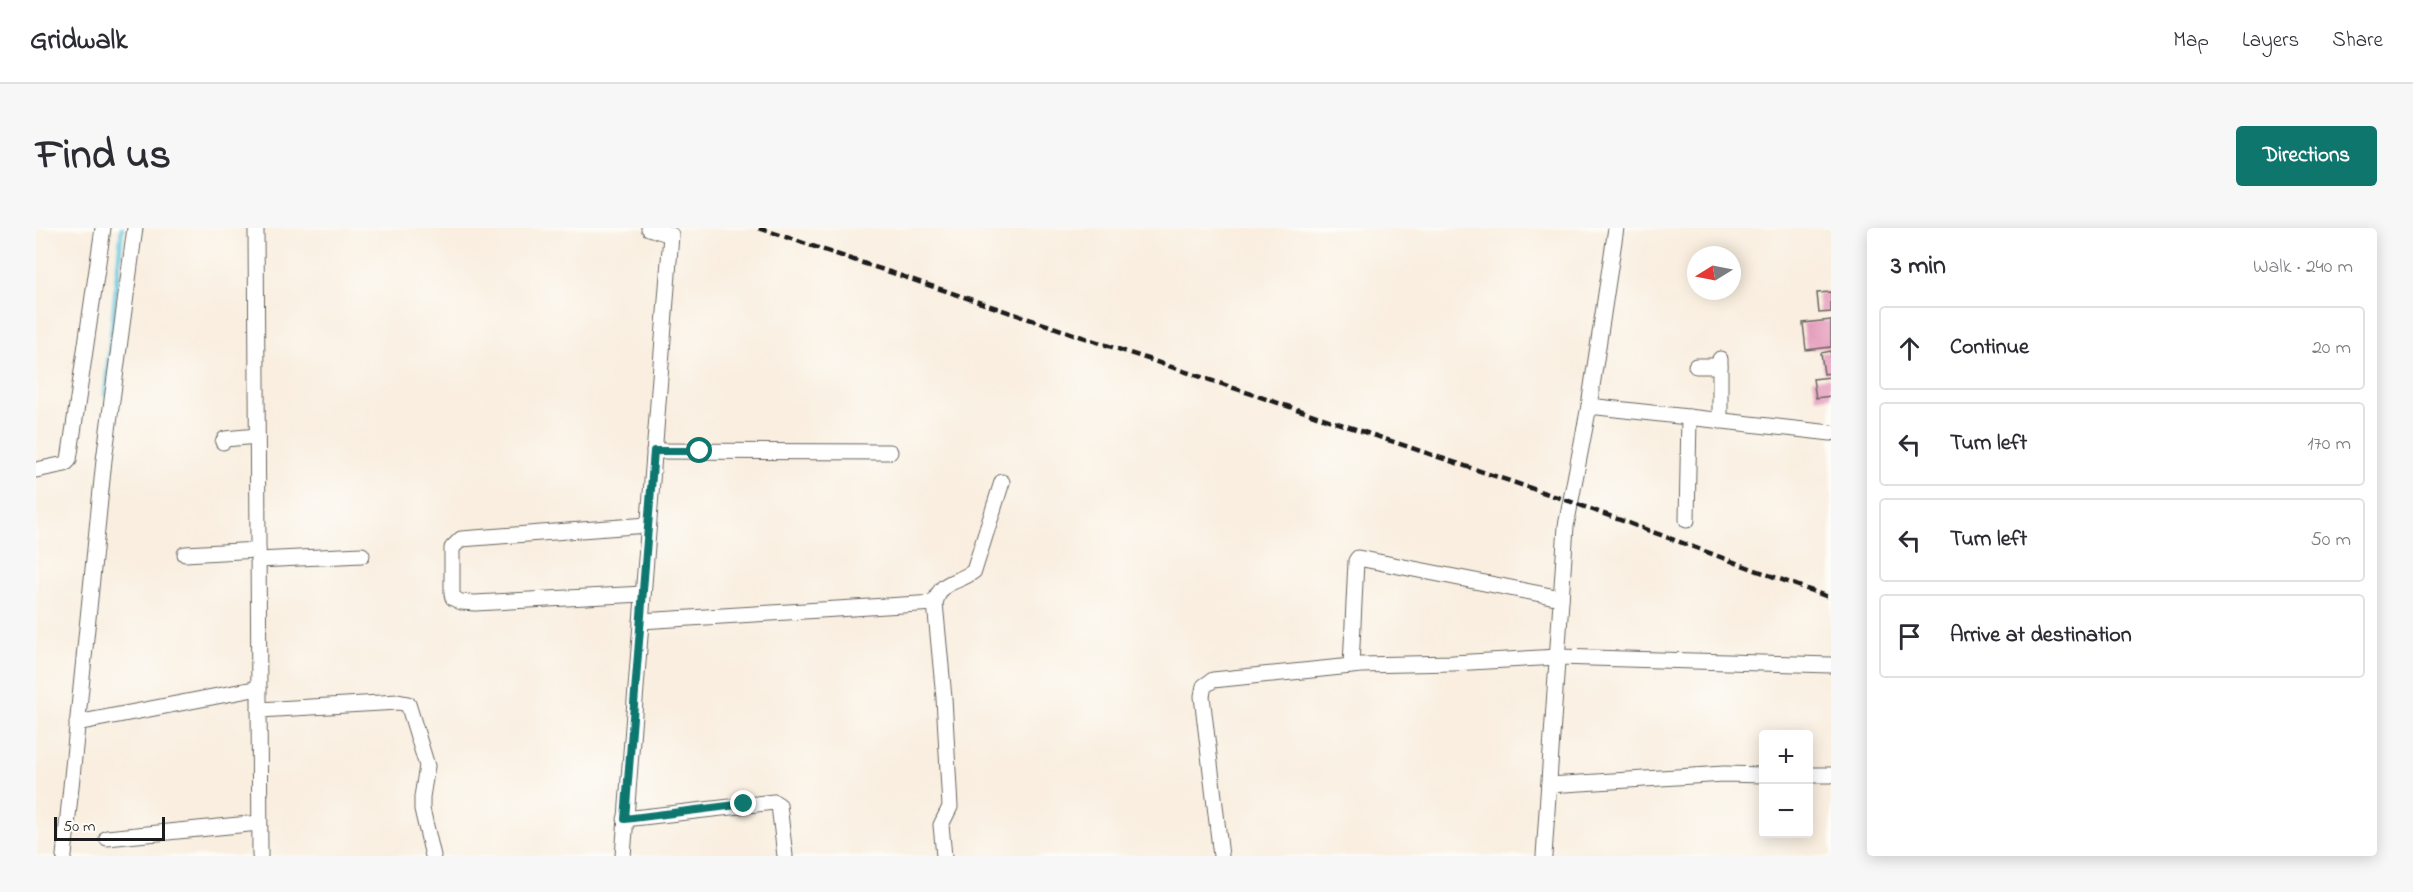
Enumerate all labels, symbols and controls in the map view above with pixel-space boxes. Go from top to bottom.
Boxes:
text: Gridwalk [30,21,127,62]
text: Map [2173,26,2209,56]
text: Layers [2242,26,2299,56]
text: Share [2332,26,2383,56]
text: Find us [36,126,171,187]
button: Directions [2236,126,2377,186]
north arrow [1687,246,1741,300]
text: 3 min [1891,248,1946,286]
text: Walk · 240 m [2253,253,2353,282]
icon: ahead [1893,332,1926,365]
text: Continue [1950,332,2029,364]
text: 20 m [2312,334,2351,363]
icon: left [1893,428,1926,461]
text: Turn left [1950,428,2027,460]
text: 170 m [2307,430,2351,459]
route start [686,437,712,463]
icon: left [1893,524,1926,557]
text: Turn left [1950,524,2027,556]
text: 50 m [2310,526,2351,555]
icon: arrive [1893,620,1926,653]
text: Arrive at destination [1950,620,2132,652]
map controls [1759,730,1813,838]
button: + [1759,730,1813,784]
button: − [1759,784,1813,838]
route end [730,790,756,816]
scale bar [54,814,165,842]
text: 50 m [63,815,95,839]

